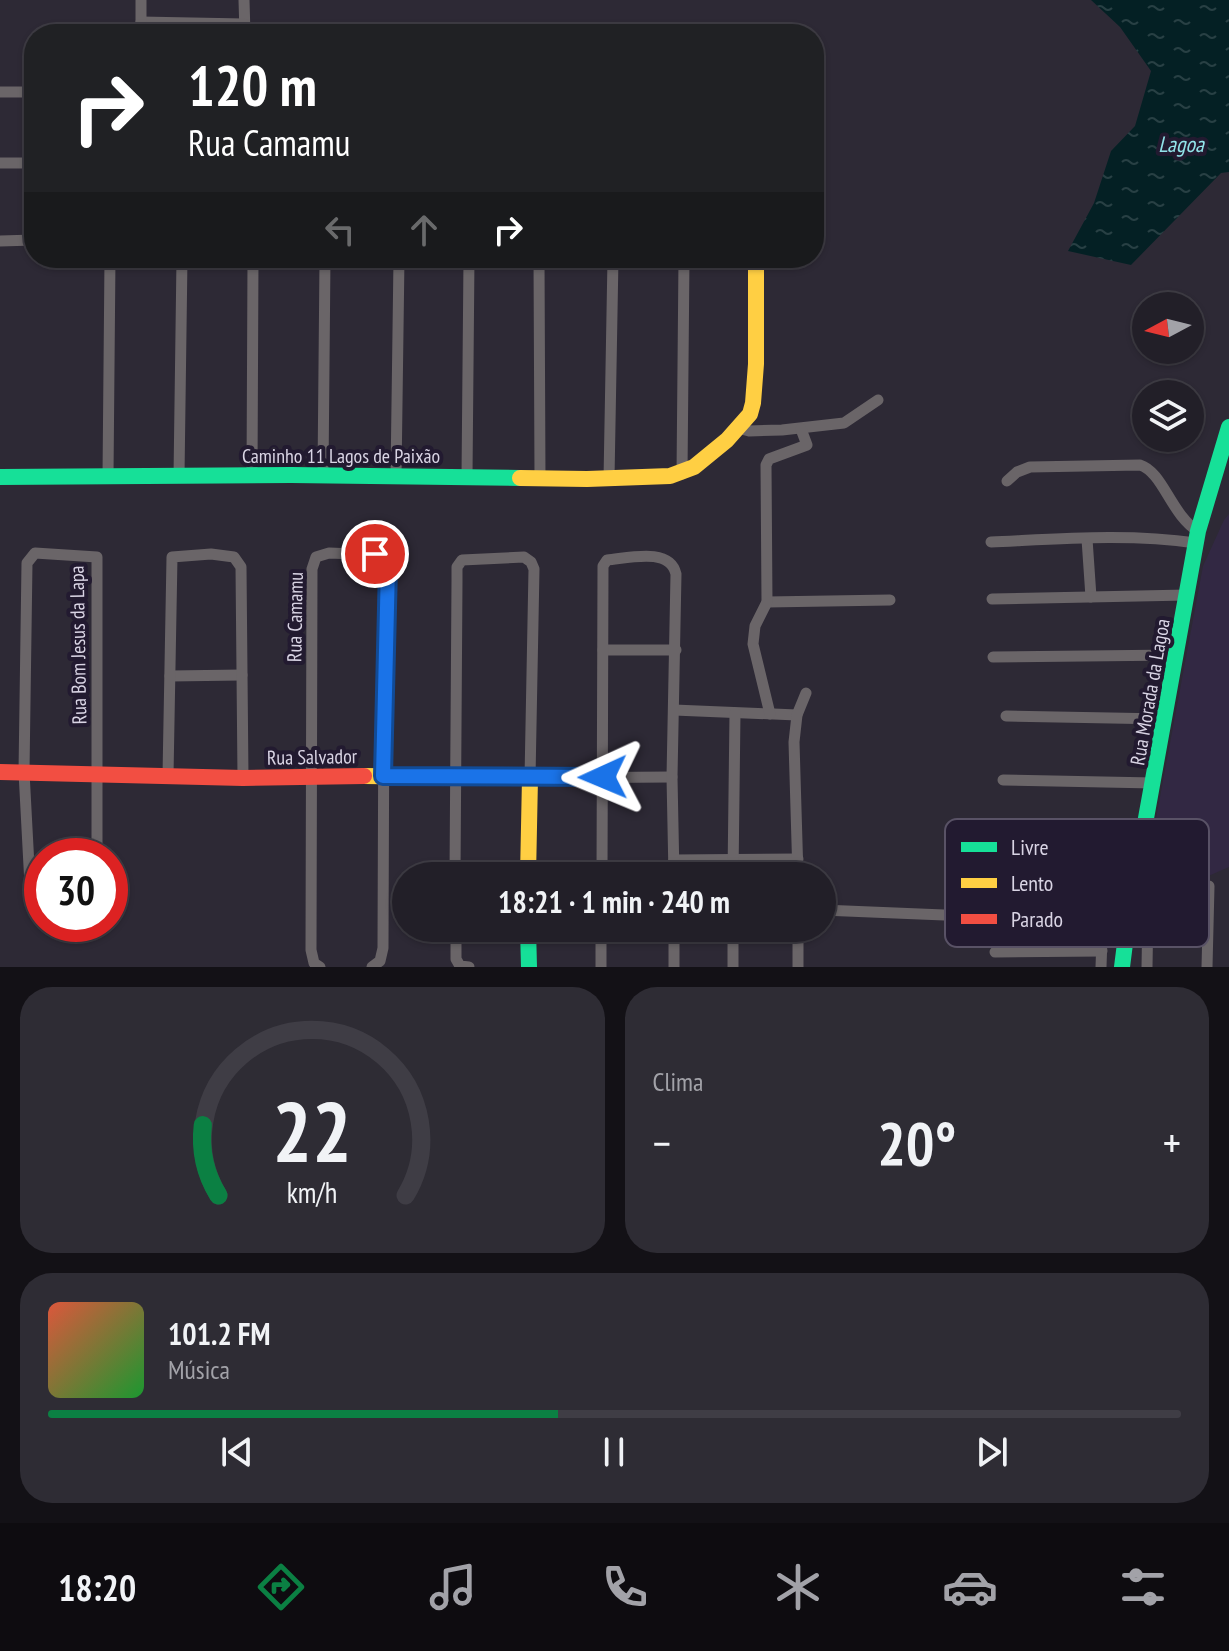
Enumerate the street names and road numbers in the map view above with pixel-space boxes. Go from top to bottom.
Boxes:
street label: Caminho 11 Lagos de Paixão [242,443,440,469]
street label: Rua Bom Jesus da Lapa [64,565,92,725]
street label: Rua Camamu [281,572,309,662]
street label: Rua Morada da Lagoa [1124,617,1176,767]
street label: Rua Salvador [267,743,358,771]

